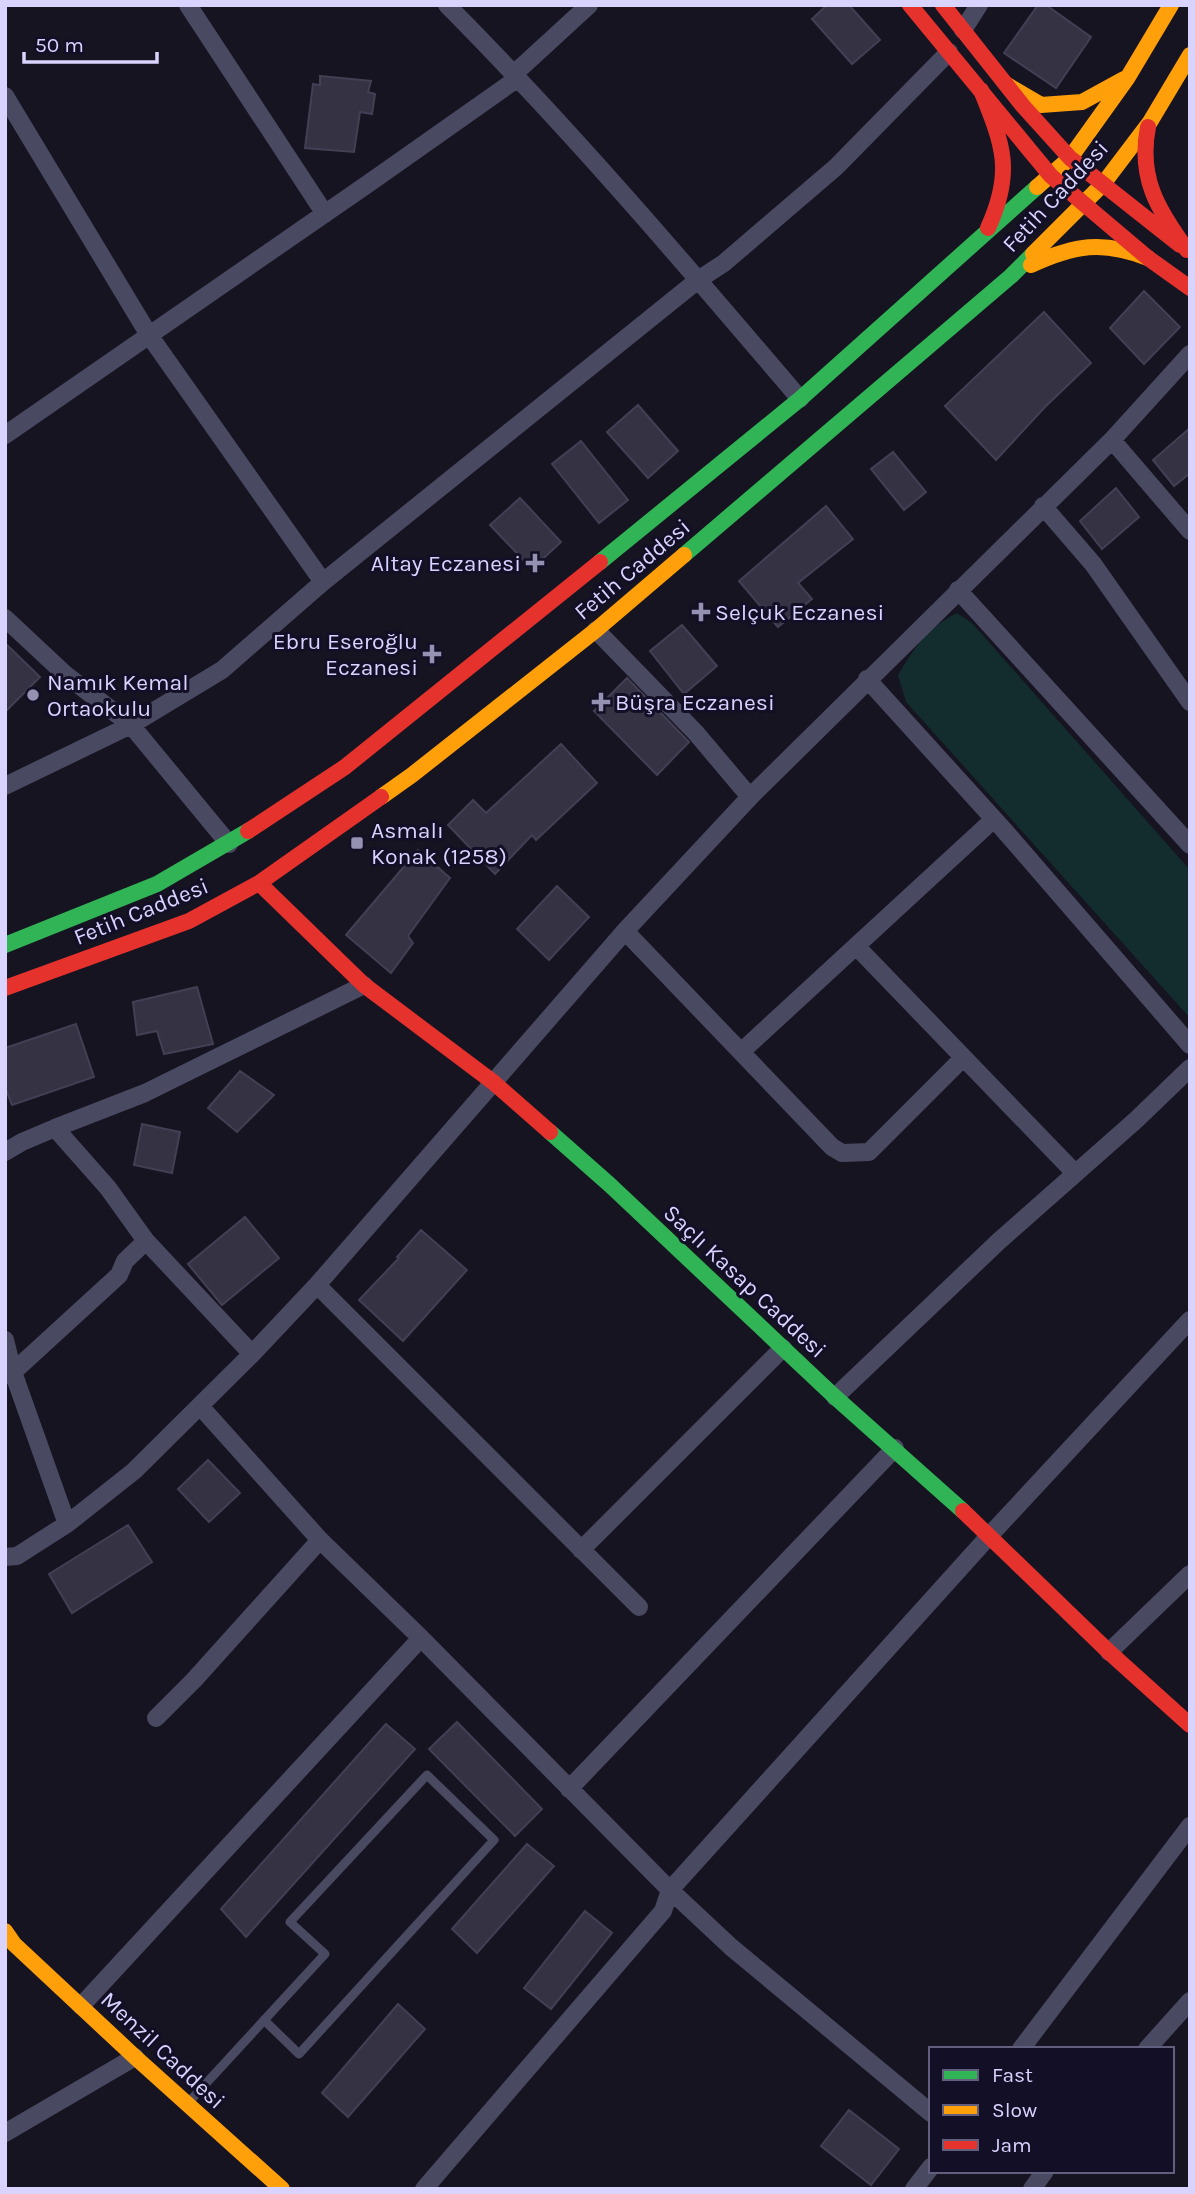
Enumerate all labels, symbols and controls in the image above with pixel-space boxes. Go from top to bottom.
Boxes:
scale bar [24,21,158,65]
text: 50 m [35,33,84,57]
street label: Fetih Caddesi [997,135,1114,258]
street label: Fetih Caddesi [569,513,696,626]
place label: Altay Eczanesi [371,550,521,577]
marker: Altay Eczanesi [527,555,543,571]
place label: Selçuk Eczanesi [715,599,884,626]
marker: Selçuk Eczanesi [693,604,709,620]
place label: Ebru Eseroğlu Eczanesi [273,628,418,681]
marker: Ebru Eseroğlu Eczanesi [424,646,440,662]
place label: Namık Kemal Ortaokulu [47,669,189,722]
marker: Namık Kemal Ortaokulu [25,687,41,703]
place label: Büşra Eczanesi [615,689,775,716]
marker: Büşra Eczanesi [593,694,609,710]
place label: Asmalı Konak (1258) [371,817,507,870]
marker: Asmalı Konak (1258) [349,835,365,851]
street label: Fetih Caddesi [70,872,212,951]
street label: Saçlı Kasap Caddesi [658,1199,831,1364]
street label: Menzil Caddesi [95,1986,230,2115]
legend [929,2047,1174,2173]
text: Fast [992,2063,1033,2087]
text: Slow [992,2098,1037,2122]
text: Jam [992,2133,1032,2157]

